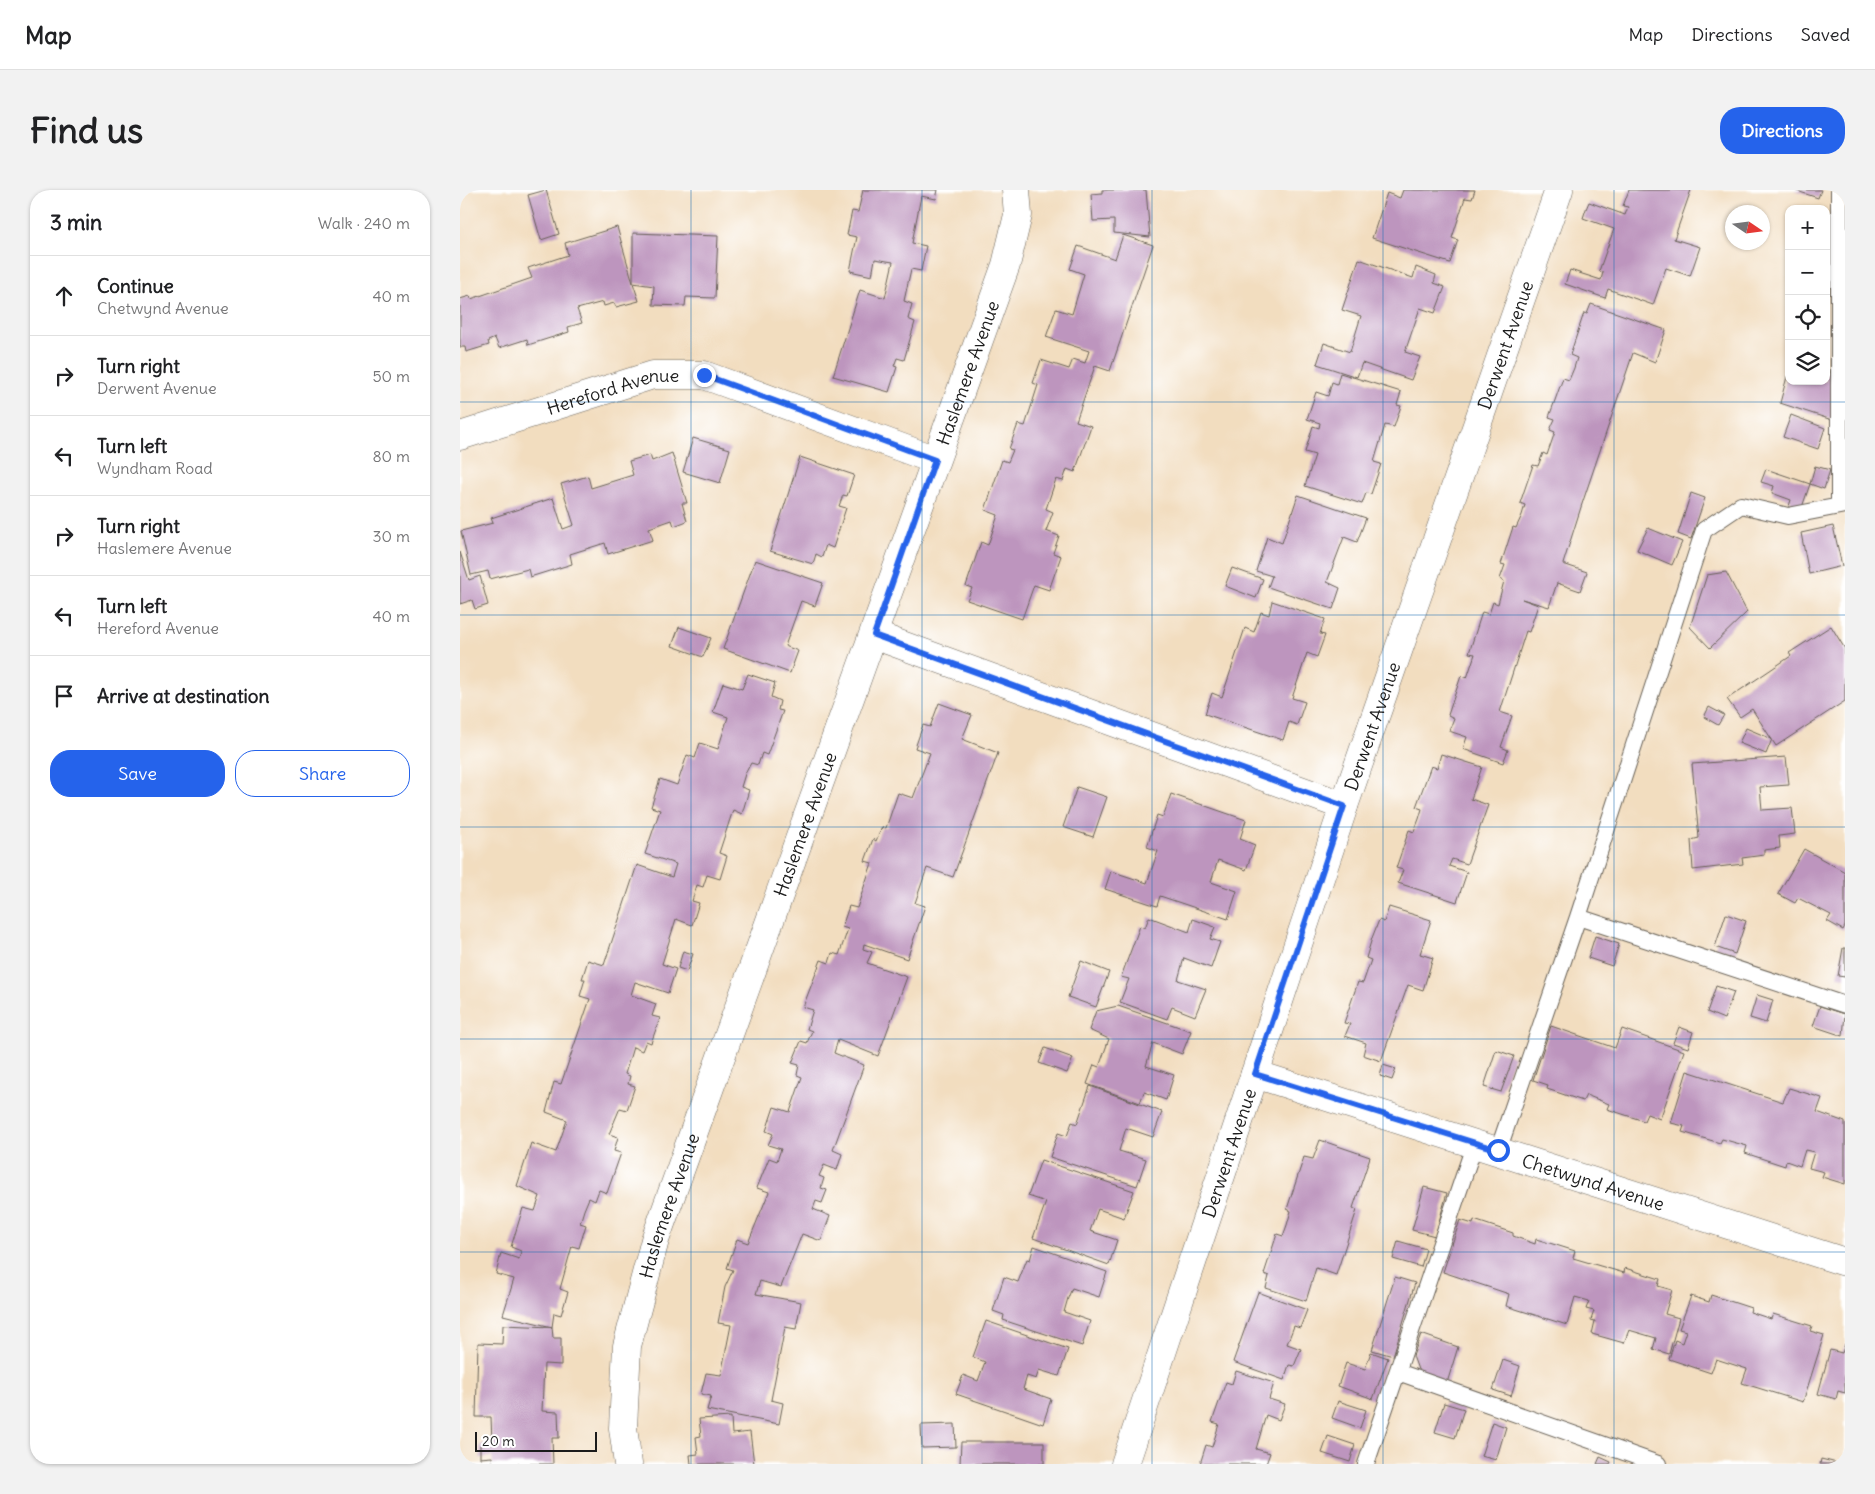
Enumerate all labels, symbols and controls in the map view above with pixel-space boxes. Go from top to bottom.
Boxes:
text: Map [25,20,72,50]
text: Map [1628,23,1663,46]
text: Directions [1691,23,1773,46]
text: Saved [1801,23,1850,46]
button: Directions [1720,107,1845,154]
text: Find us [30,108,143,152]
north arrow [1725,205,1770,250]
map controls [1785,205,1830,385]
button: + [1785,205,1830,250]
text: 3 min [50,209,102,236]
text: Walk · 240 m [318,213,410,233]
button: − [1785,250,1830,295]
text: Continue [97,274,174,298]
street label: Derwent Avenue [1472,277,1538,412]
icon: ahead [50,282,78,310]
text: 40 m [372,286,410,306]
button: locate [1785,295,1830,340]
street label: Haslemere Avenue [931,297,1004,448]
text: Chetwynd Avenue [97,298,229,318]
button: layers [1785,340,1830,385]
text: Turn right [97,354,180,378]
icon: right [50,362,78,390]
street label: Hereford Avenue [544,364,679,419]
route end [693,364,716,387]
text: 50 m [372,366,410,386]
text: Derwent Avenue [97,378,217,398]
text: Turn left [97,434,167,458]
icon: left [50,442,78,470]
text: 80 m [372,446,410,466]
text: Wyndham Road [97,458,213,478]
text: Turn right [97,514,180,538]
icon: right [50,522,78,550]
text: 30 m [373,526,410,546]
text: Haslemere Avenue [97,538,232,558]
text: Turn left [97,594,167,618]
icon: left [50,602,78,630]
text: 40 m [372,606,410,626]
text: Hereford Avenue [97,618,219,638]
street label: Derwent Avenue [1339,659,1405,794]
icon: arrive [50,682,78,710]
text: Arrive at destination [97,684,270,708]
street label: Haslemere Avenue [768,749,841,900]
button: Save [50,750,225,797]
button: Share [235,750,410,797]
street label: Derwent Avenue [1196,1085,1261,1220]
street label: Haslemere Avenue [634,1130,704,1281]
route start [1487,1139,1510,1162]
street label: Chetwynd Avenue [1519,1148,1667,1215]
scale bar [475,1429,598,1452]
text: 20 m [482,1432,515,1450]

